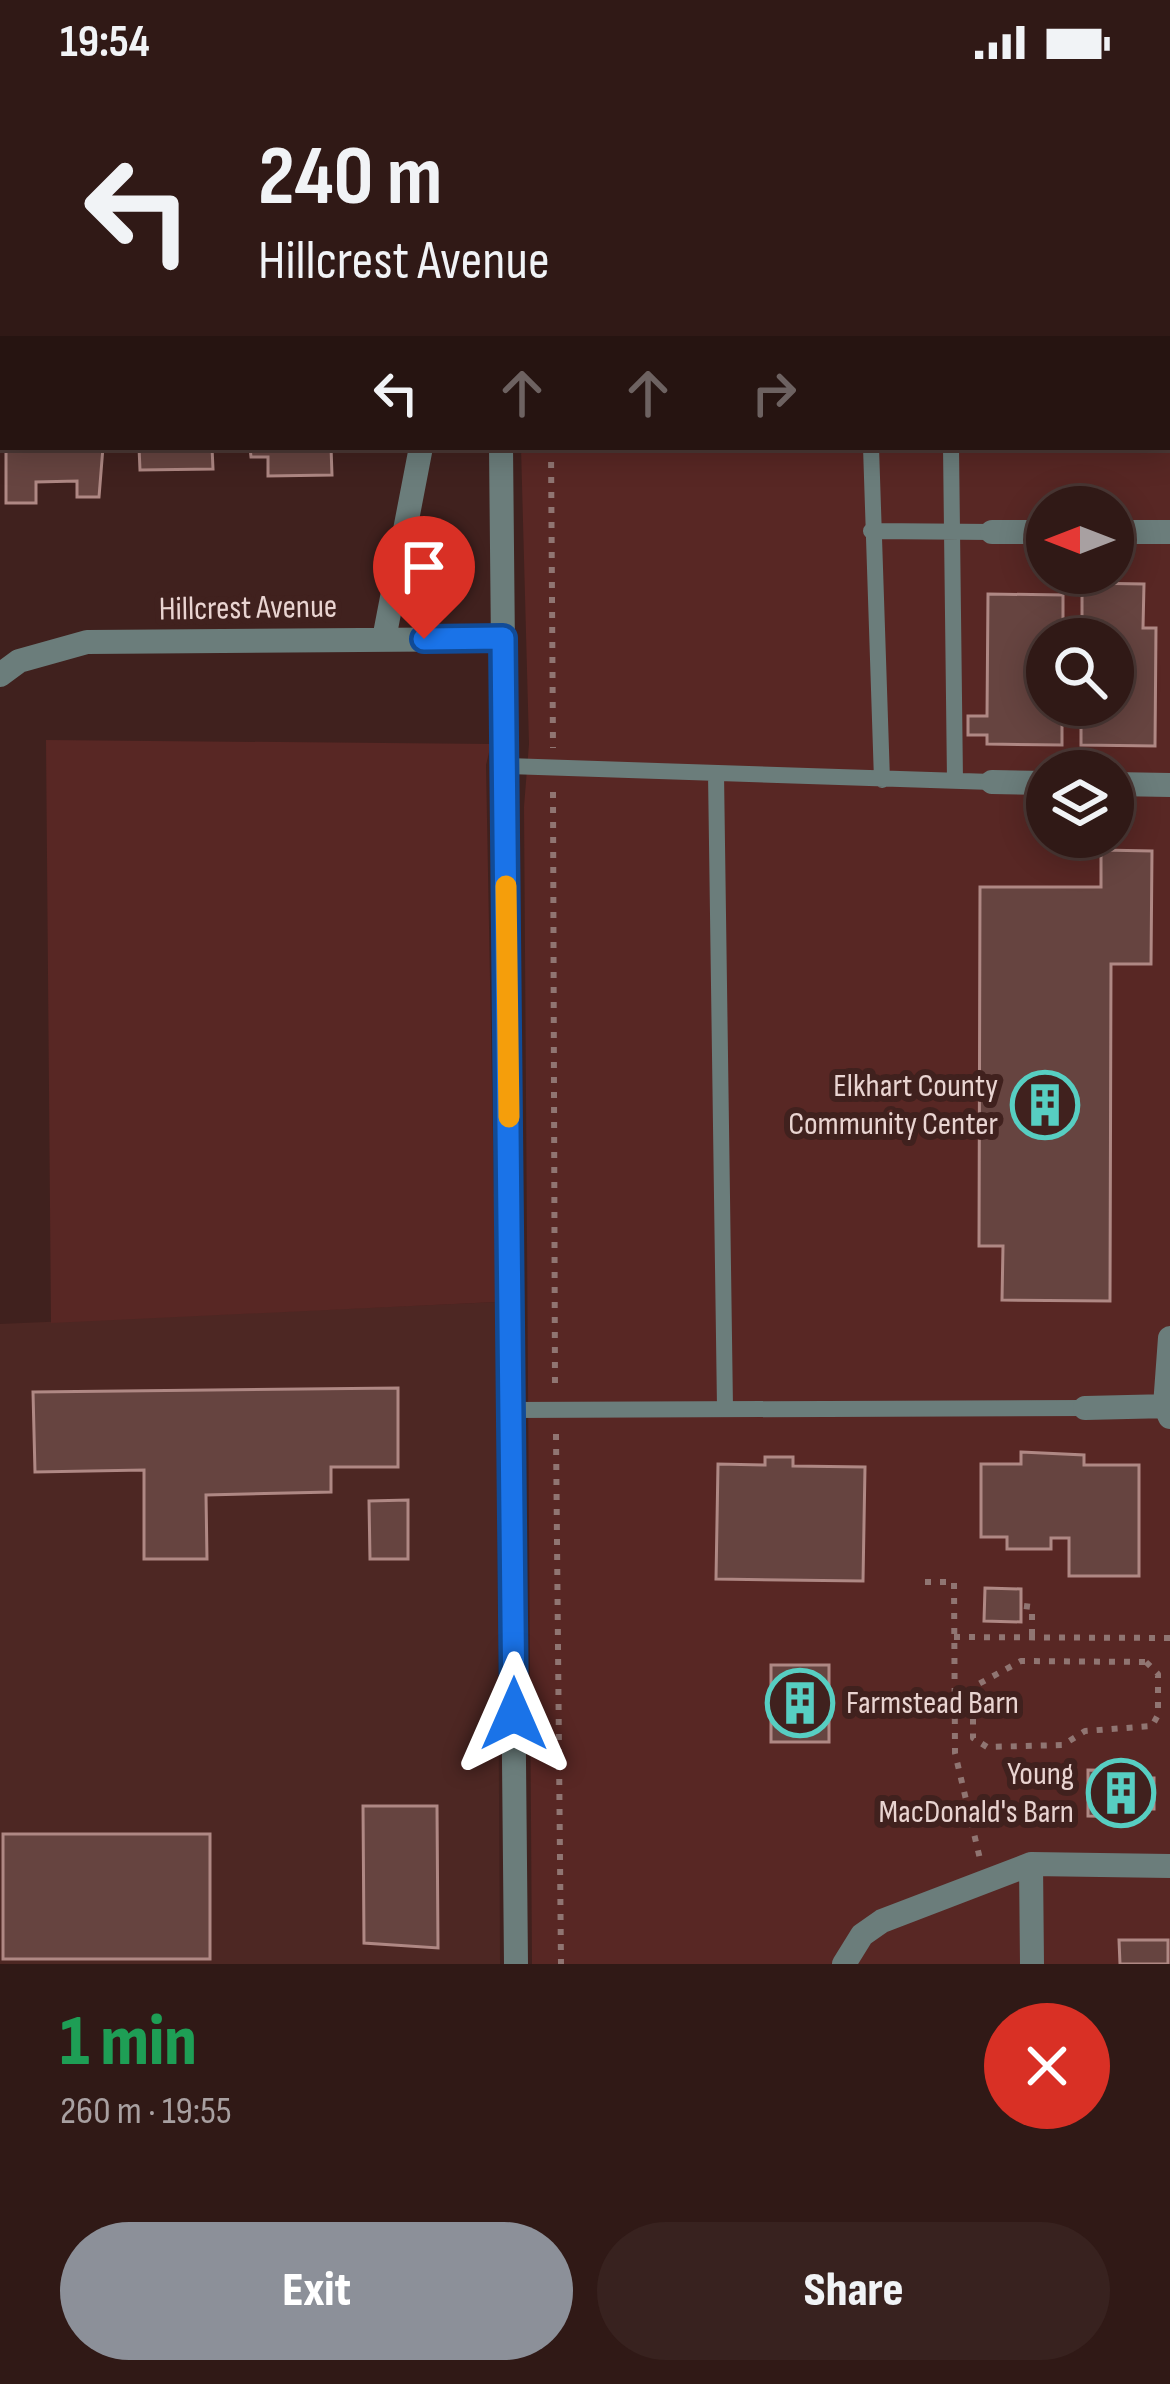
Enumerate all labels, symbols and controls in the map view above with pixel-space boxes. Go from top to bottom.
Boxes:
text: 19:54 [60,15,150,70]
text: 240 m [258,127,442,228]
icon: left [60,132,216,288]
text: Hillcrest Avenue [258,229,550,294]
icon: left [363,360,429,426]
icon: ahead [489,360,555,426]
icon: ahead [615,360,681,426]
icon: right [741,360,807,426]
north arrow [1026,486,1134,594]
map controls [1026,486,1134,858]
pin [373,516,475,639]
icon: arrive [391,534,457,600]
street label: Hillcrest Avenue [159,586,337,630]
button: search [1026,618,1134,726]
button: layers [1026,750,1134,858]
place label: Elkhart County Community Center [788,1066,998,1144]
building icon: Elkhart County Community Center [1010,1070,1080,1140]
position arrow [451,1651,577,1777]
building icon: Farmstead Barn [765,1668,835,1738]
place label: Farmstead Barn [846,1683,1019,1723]
place label: Young MacDonald's Barn [878,1754,1074,1832]
building icon: Young MacDonald's Barn [1086,1758,1156,1828]
text: 1 min [60,1999,197,2086]
button: close [984,2003,1110,2129]
text: 260 m · 19:55 [60,2088,232,2135]
button: Exit [60,2222,573,2360]
button: Share [597,2222,1110,2360]

